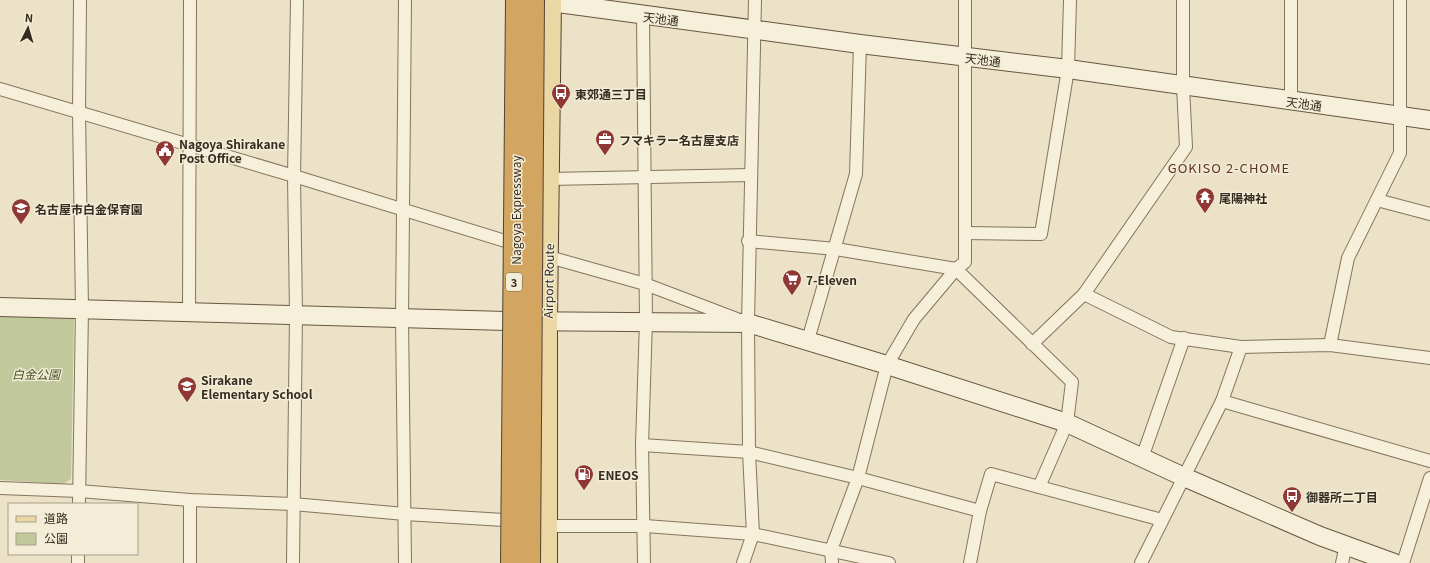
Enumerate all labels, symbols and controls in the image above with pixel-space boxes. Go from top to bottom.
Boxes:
street label: 天池通 [642,7,680,29]
north arrow [8,8,48,48]
text: N [24,9,34,25]
street label: 天池通 [964,48,1002,70]
bus stop icon: 東郊通三丁目 [550,82,572,110]
place label: 東郊通三丁目 [575,85,647,102]
street label: 天池通 [1285,92,1323,114]
office icon: フマキラー名古屋支店 [594,128,616,156]
place label: フマキラー名古屋支店 [619,131,739,148]
place label: Nagoya Shirakane Post Office [179,135,285,166]
public building icon: Nagoya Shirakane Post Office [154,139,176,167]
street label: Nagoya Expressway [507,155,524,265]
district label: GOKISO 2-CHOME [1168,158,1290,177]
temple icon: 尾陽神社 [1194,186,1216,214]
place label: 尾陽神社 [1219,189,1267,206]
school or university icon: 名古屋市白金保育園 [10,197,32,225]
place label: 名古屋市白金保育園 [35,200,143,217]
street label: Airport Route [539,243,557,319]
supermarket icon: 7-Eleven [781,268,803,296]
place label: 7-Eleven [806,271,857,288]
road number: 3 [506,273,522,291]
park label: 白金公園 [12,365,62,382]
place label: Sirakane Elementary School [201,371,313,402]
school or university icon: Sirakane Elementary School [176,375,198,403]
fuel station icon: ENEOS [573,463,595,491]
place label: ENEOS [598,466,639,483]
bus stop icon: 御器所二丁目 [1281,485,1303,513]
place label: 御器所二丁目 [1306,488,1378,505]
legend [8,503,138,555]
text: 道路 [44,509,68,526]
text: 公園 [44,529,68,546]

